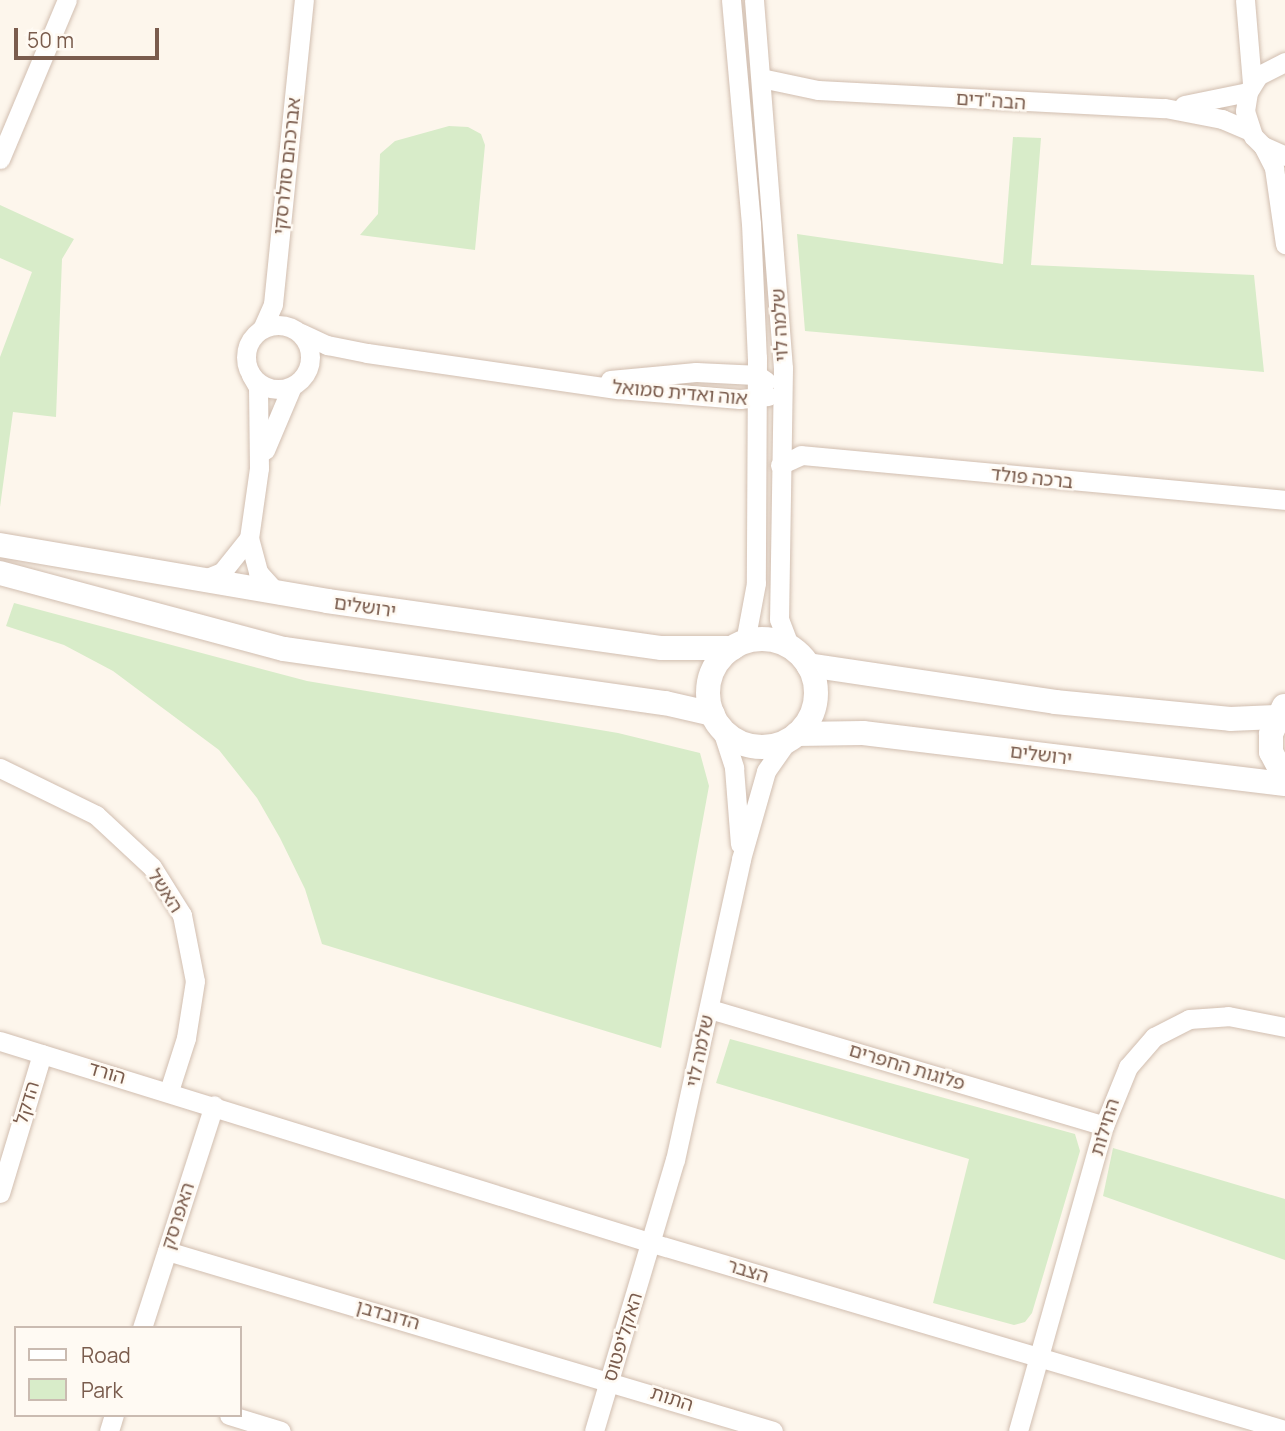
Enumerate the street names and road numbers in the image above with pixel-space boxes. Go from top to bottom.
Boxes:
street label: הבה"דים [955,87,1027,115]
street label: אברכהם סולרסקי [268,96,306,236]
street label: שלמה לוי [767,288,793,362]
street label: אוה ואדית סמואל [611,376,749,410]
street label: ברכה פולד [990,462,1074,494]
street label: ירושלים [332,591,398,623]
street label: ירושלים [1008,740,1074,770]
street label: האשל [143,865,187,917]
street label: שלמה לוי [681,1013,719,1089]
street label: פלוגות החפרים [846,1038,968,1096]
street label: הורד [86,1057,128,1089]
street label: הדקל [10,1079,44,1127]
street label: החילות [1086,1096,1124,1158]
street label: האפרסק [157,1180,199,1252]
street label: הצבר [724,1254,772,1288]
street label: האקליפטוס [599,1290,647,1384]
street label: הדובדבן [354,1295,422,1335]
street label: התות [648,1381,696,1417]

